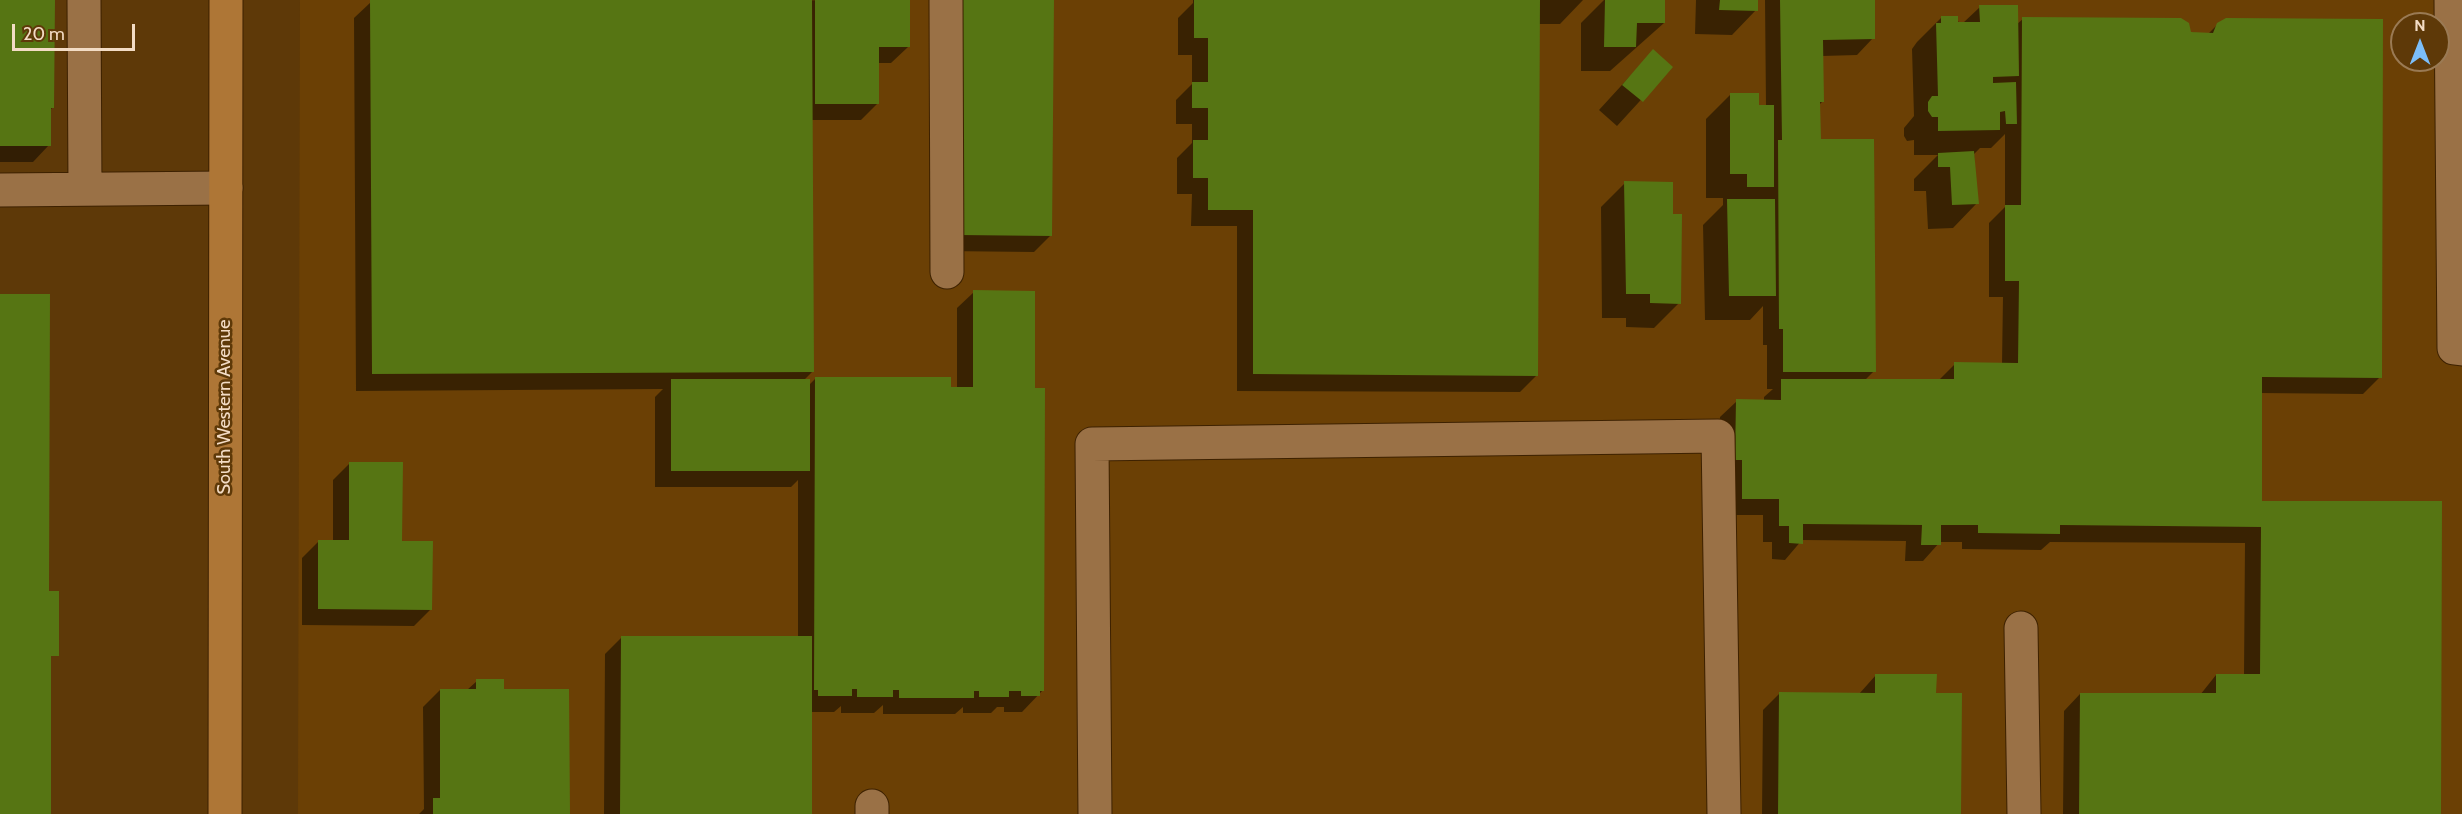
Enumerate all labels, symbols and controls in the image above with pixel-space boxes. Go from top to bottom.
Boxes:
scale bar [15,12,138,50]
north arrow [2390,12,2450,72]
text: N [2414,16,2426,35]
text: 20 m [23,23,65,45]
street label: South Western Avenue [214,320,236,494]

